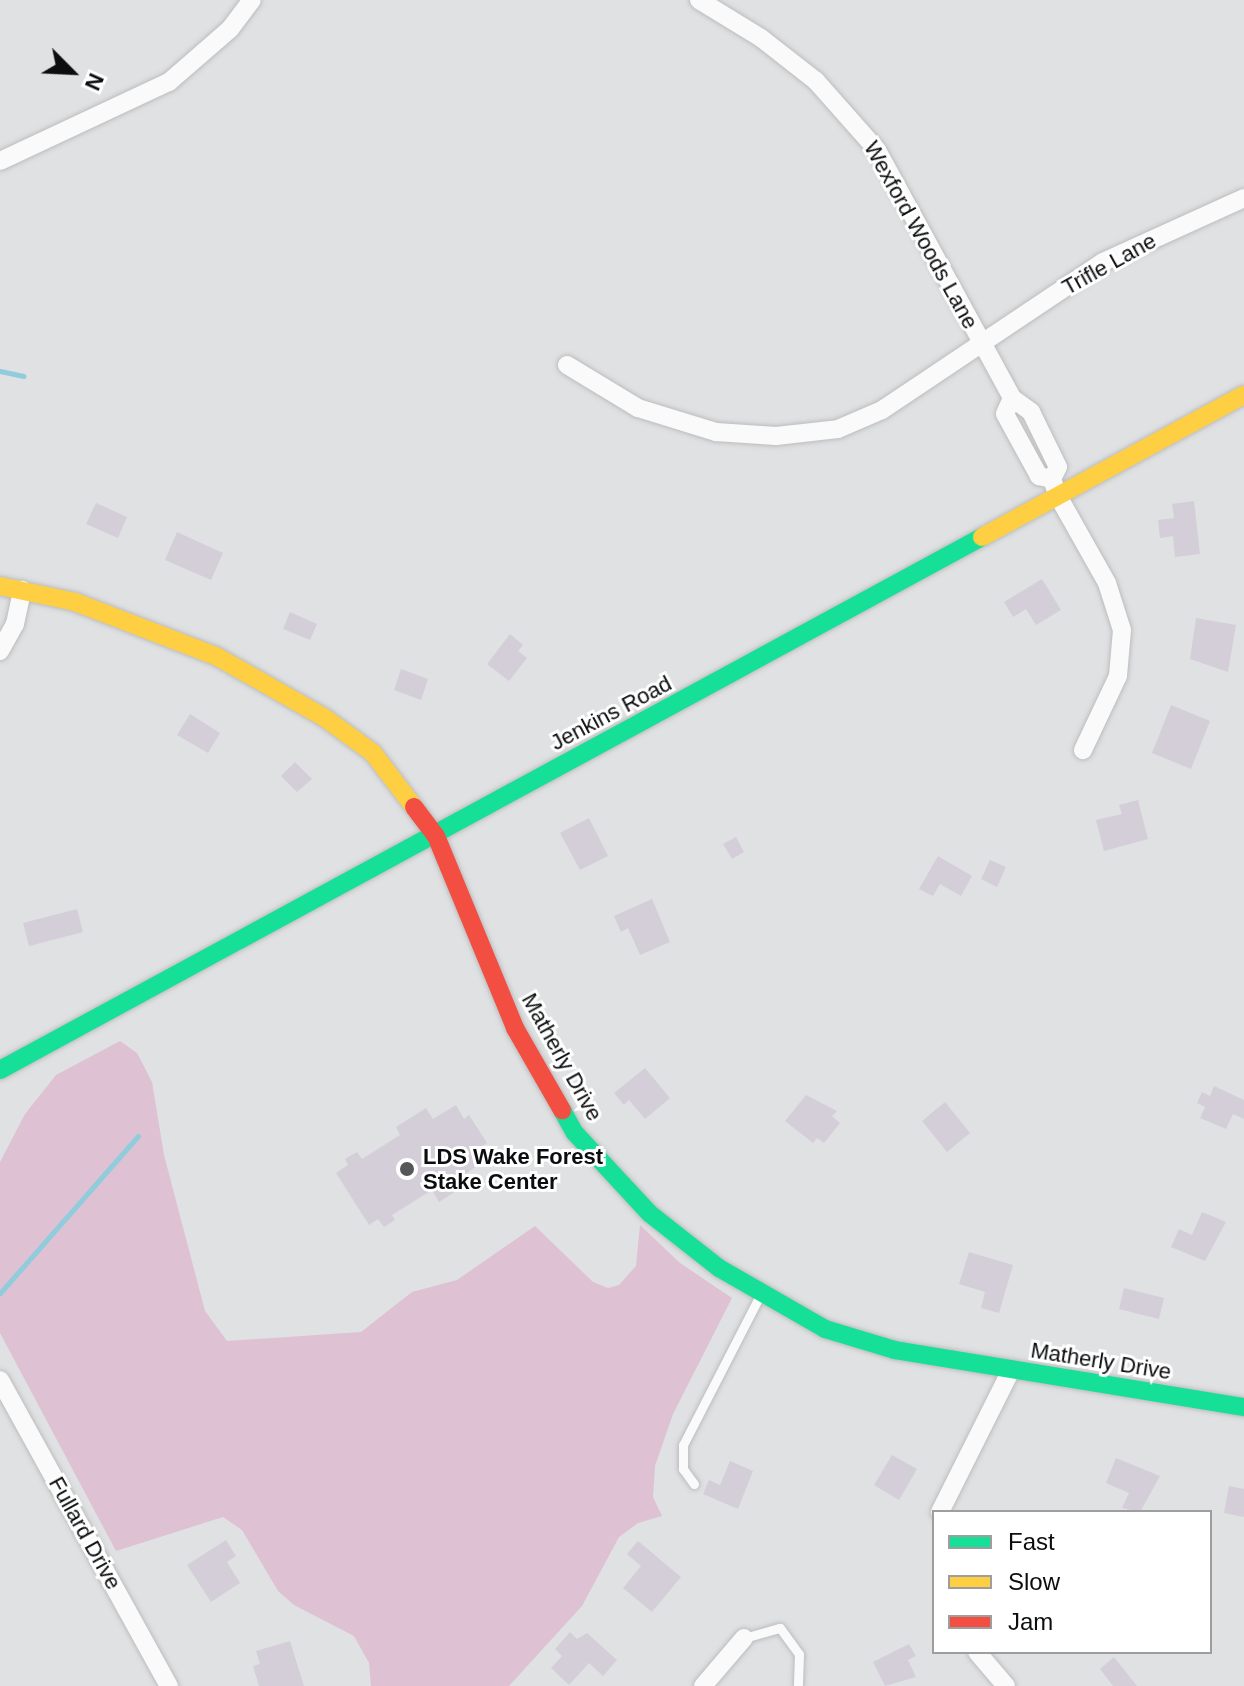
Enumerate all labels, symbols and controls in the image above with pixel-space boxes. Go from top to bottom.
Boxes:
north arrow [32,32,112,112]
text: N [80,70,109,94]
street label: Wexford Woods Lane [858,136,984,334]
street label: Trifle Lane [1058,227,1160,301]
street label: Jenkins Road [546,670,676,756]
street label: Matherly Drive [516,989,608,1125]
place label: LDS Wake Forest Stake Center [423,1143,603,1194]
marker: LDS Wake Forest Stake Center [398,1160,416,1178]
street label: Matherly Drive [1029,1337,1173,1385]
street label: Fullard Drive [43,1472,127,1594]
legend [932,1510,1212,1654]
text: Fast [1008,1528,1055,1555]
text: Slow [1008,1568,1060,1595]
text: Jam [1008,1608,1053,1635]

